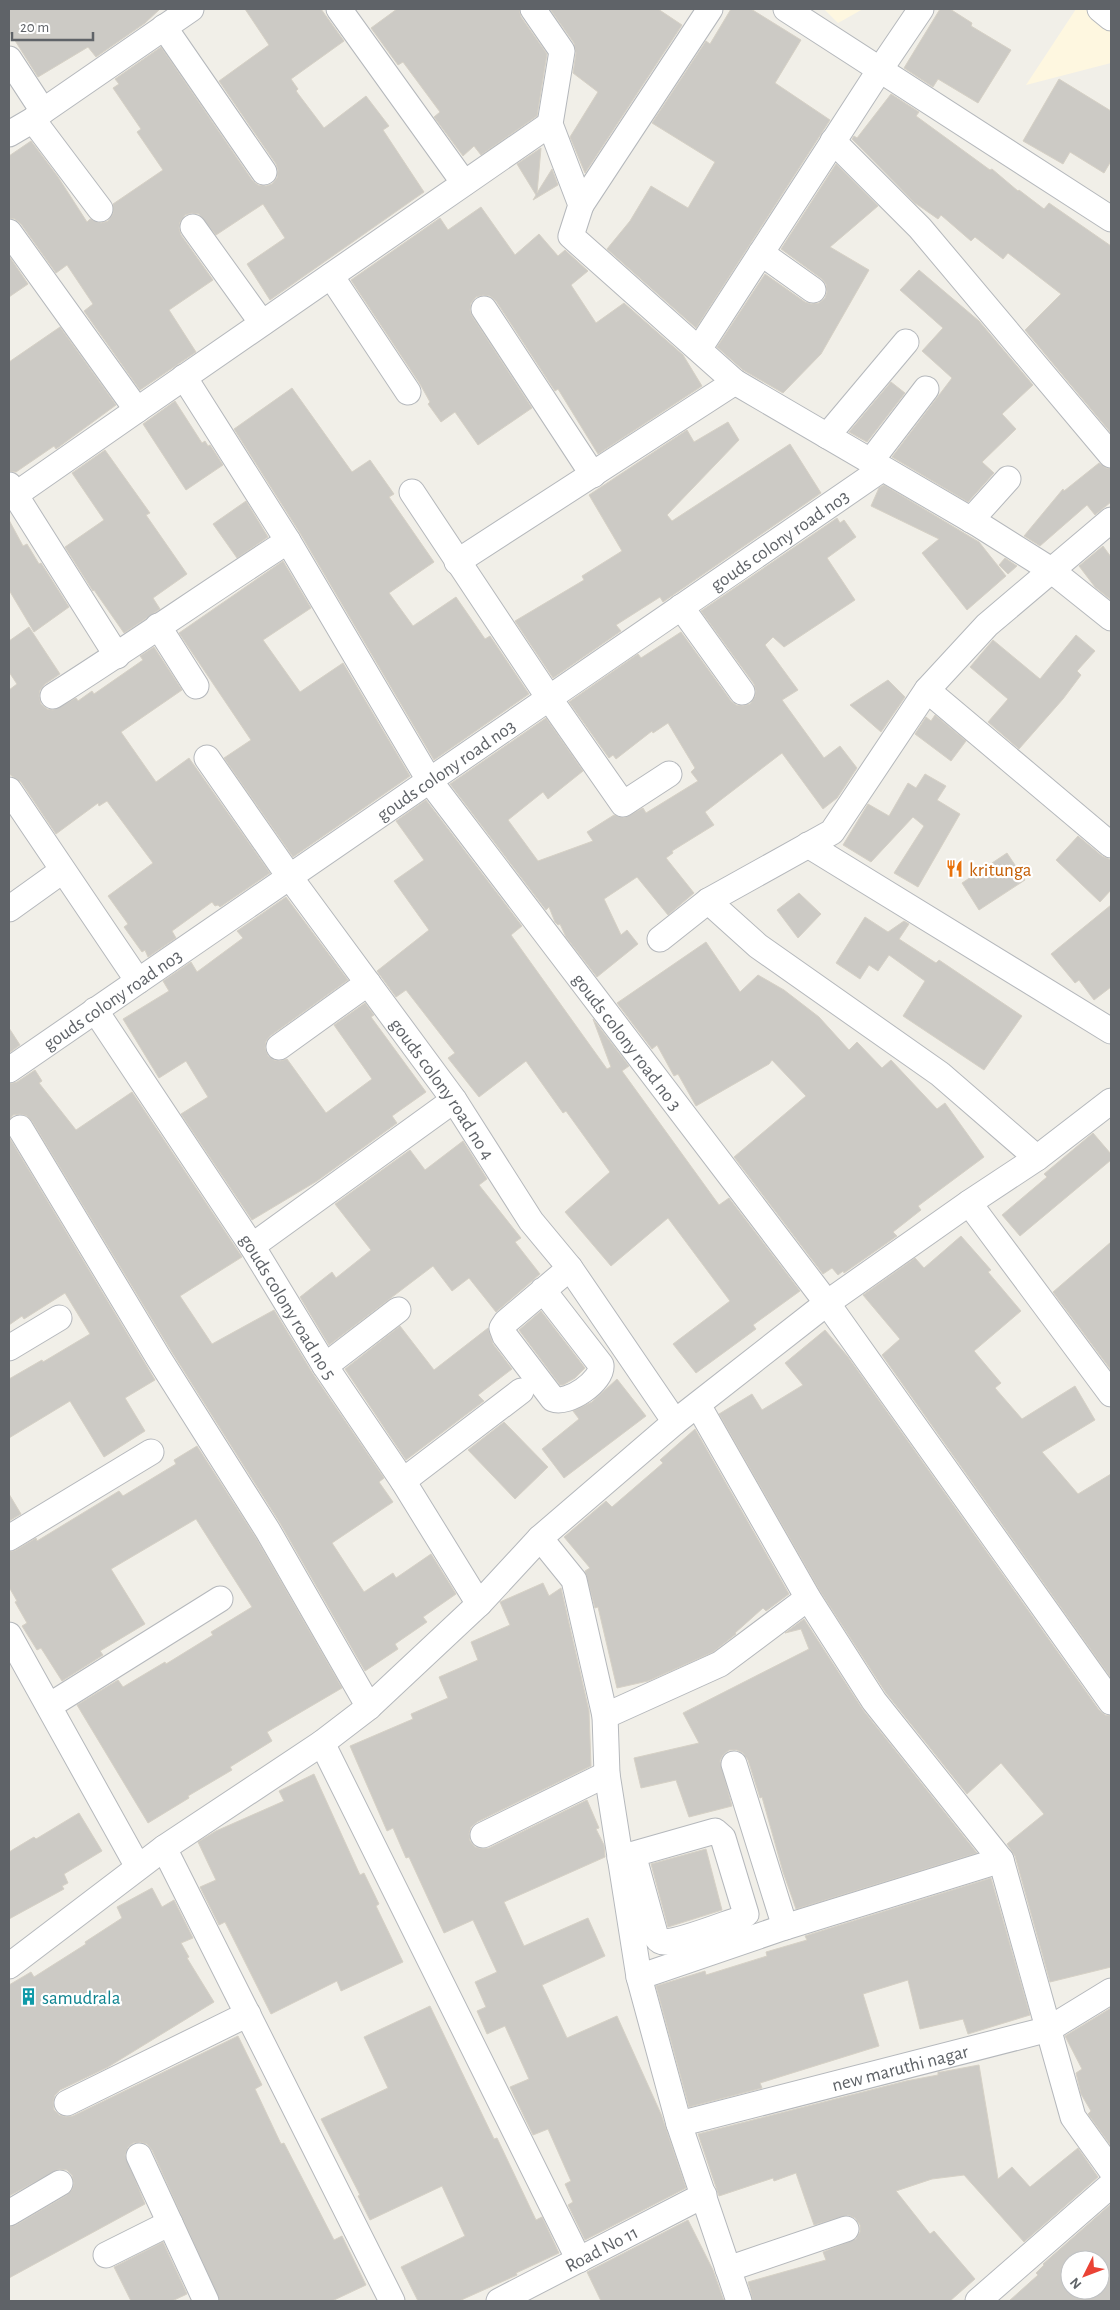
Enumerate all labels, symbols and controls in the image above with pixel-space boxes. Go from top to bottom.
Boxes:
scale bar [12,10,94,42]
text: 20 m [20,20,49,35]
street label: gouds colony road no3 [707,487,853,595]
street label: gouds colony road no3 [374,716,519,825]
restaurant icon: kritunga [945,859,965,879]
place label: kritunga [969,861,1032,880]
street label: gouds colony road no3 [40,946,186,1055]
street label: gouds colony road no 3 [569,970,685,1114]
street label: gouds colony road no 4 [386,1015,497,1163]
street label: gouds colony road no 5 [236,1231,339,1383]
building icon: samudrala [18,1987,38,2007]
place label: samudrala [42,1989,121,2008]
street label: new maruthi nagar [830,2042,970,2095]
street label: Road No 11 [562,2223,641,2276]
north arrow [1060,2250,1110,2300]
text: N [1068,2275,1085,2291]

